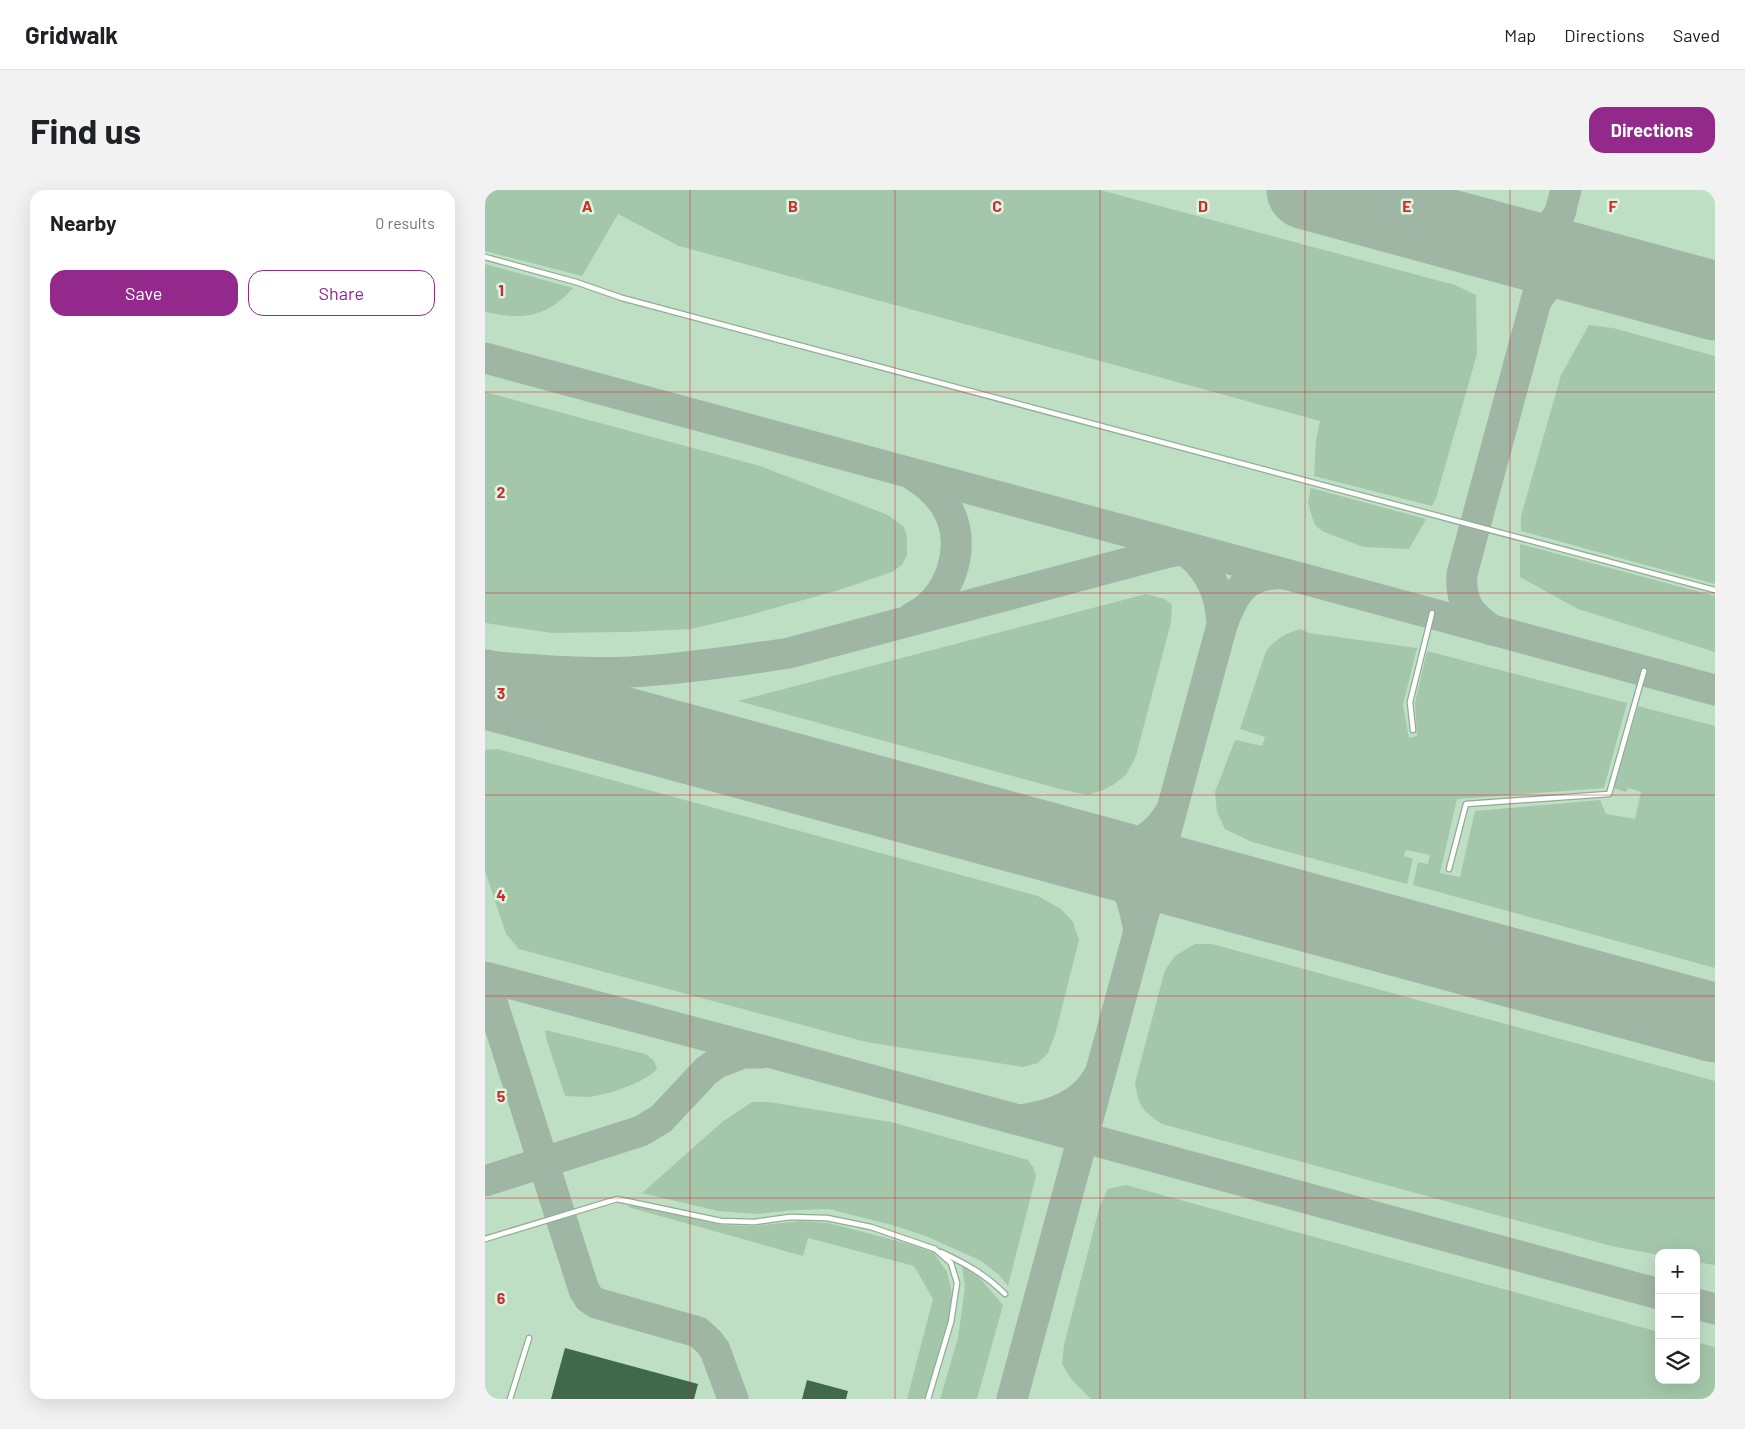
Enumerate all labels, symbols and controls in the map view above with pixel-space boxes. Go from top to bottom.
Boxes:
text: Gridwalk [25,20,118,49]
text: Map [1504,24,1536,46]
text: Directions [1564,24,1645,46]
text: Saved [1673,24,1720,46]
button: Directions [1589,107,1715,153]
text: Find us [30,109,141,151]
text: A [582,196,593,215]
text: B [788,196,798,215]
text: C [992,196,1002,215]
text: D [1198,196,1208,215]
text: E [1402,196,1412,215]
text: F [1609,196,1618,215]
text: Nearby [50,210,116,235]
text: 0 results [375,213,435,232]
button: Save [50,270,238,316]
button: Share [248,270,435,316]
text: 1 [498,280,504,299]
text: 2 [497,482,506,501]
text: 3 [497,683,505,702]
text: 4 [496,885,506,904]
text: 5 [497,1086,506,1105]
map controls [1655,1249,1700,1384]
button: + [1655,1249,1700,1294]
text: 6 [497,1288,506,1307]
button: − [1655,1294,1700,1339]
button: layers [1655,1339,1700,1384]

